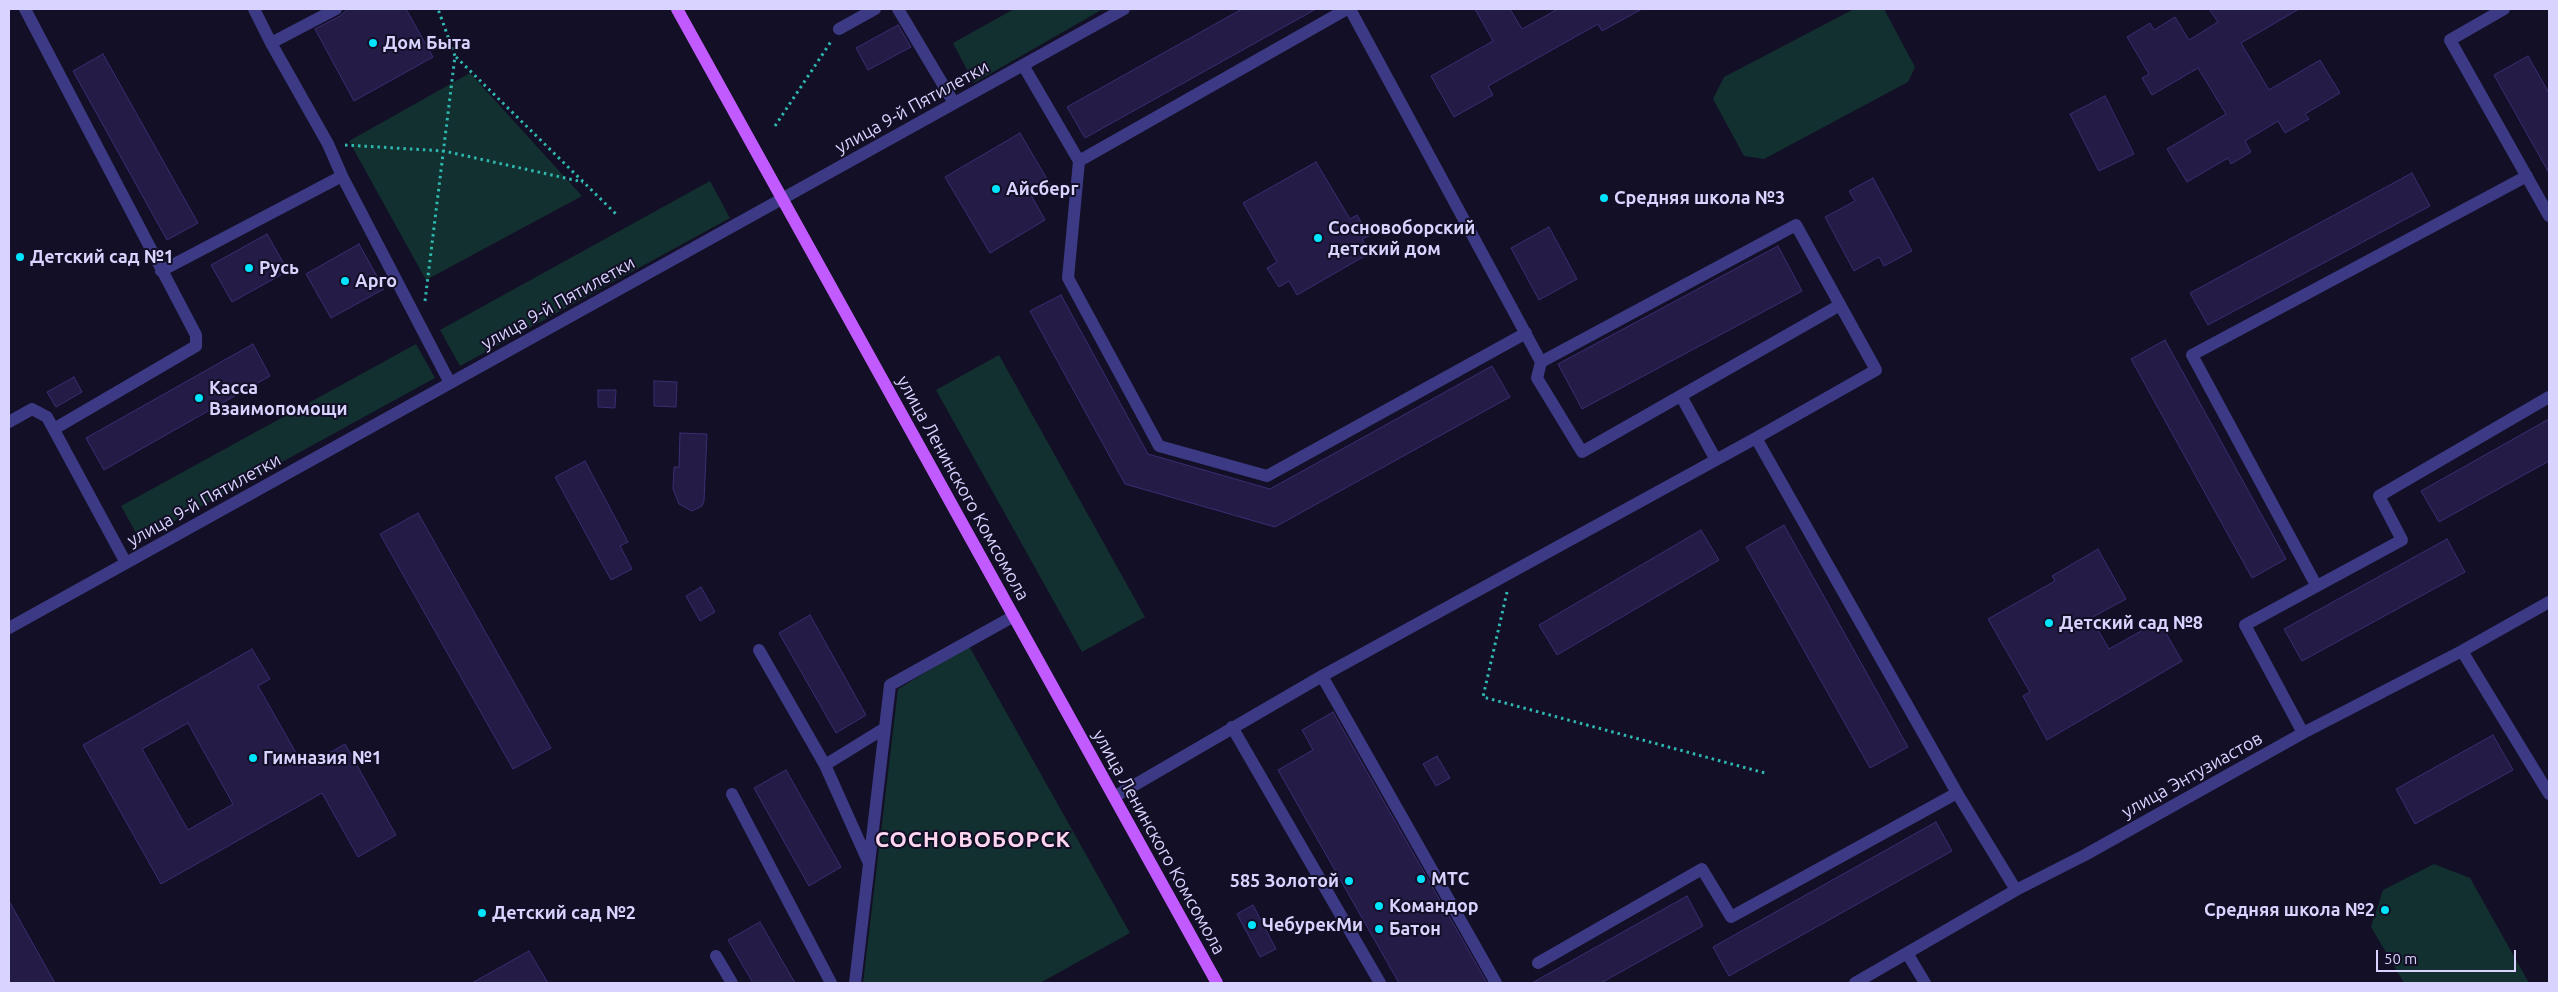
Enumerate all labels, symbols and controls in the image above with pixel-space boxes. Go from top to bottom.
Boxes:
place label: Дом Быта [383,32,471,54]
marker: Дом Быта [367,37,379,49]
street label: улица 9-й Пятилетки [831,56,993,158]
place label: Айсберг [1006,178,1078,200]
marker: Айсберг [990,183,1002,195]
place label: Средняя школа №3 [1614,187,1785,209]
marker: Средняя школа №3 [1598,192,1610,204]
place label: Сосновоборский детский дом [1328,217,1475,260]
marker: Сосновоборский детский дом [1312,232,1324,244]
place label: Детский сад №1 [30,246,174,268]
marker: Детский сад №1 [14,251,26,263]
street label: улица 9-й Пятилетки [477,252,639,354]
place label: Русь [259,257,299,279]
marker: Русь [243,262,255,274]
place label: Арго [355,270,397,292]
marker: Арго [339,275,351,287]
street label: улица Ленинского Комсомола [892,372,1034,604]
place label: Касса Взаимопомощи [209,377,348,419]
marker: Касса Взаимопомощи [193,392,205,404]
street label: улица 9-й Пятилетки [123,449,285,551]
place label: Детский сад №8 [2059,612,2203,634]
marker: Детский сад №8 [2043,617,2055,629]
street label: улица Ленинского Комсомола [1088,726,1230,958]
street label: улица Энтузиастов [2118,727,2266,823]
place label: Гимназия №1 [263,747,382,769]
marker: Гимназия №1 [247,752,259,764]
district label: СОСНОВОБОРСК [873,827,1073,853]
place label: МТС [1431,868,1469,890]
place label: 585 Золотой [1230,870,1339,892]
marker: МТС [1415,873,1427,885]
marker: 585 Золотой [1343,875,1355,887]
place label: Командор [1389,895,1479,917]
place label: Средняя школа №2 [2204,899,2375,921]
marker: Командор [1373,900,1385,912]
place label: Детский сад №2 [492,902,636,924]
marker: Средняя школа №2 [2379,904,2391,916]
marker: Детский сад №2 [476,907,488,919]
place label: ЧебурекМи [1262,914,1363,936]
place label: Батон [1389,918,1441,940]
marker: ЧебурекМи [1246,919,1258,931]
marker: Батон [1373,923,1385,935]
scale bar [2378,940,2518,972]
text: 50 m [2384,950,2417,967]

